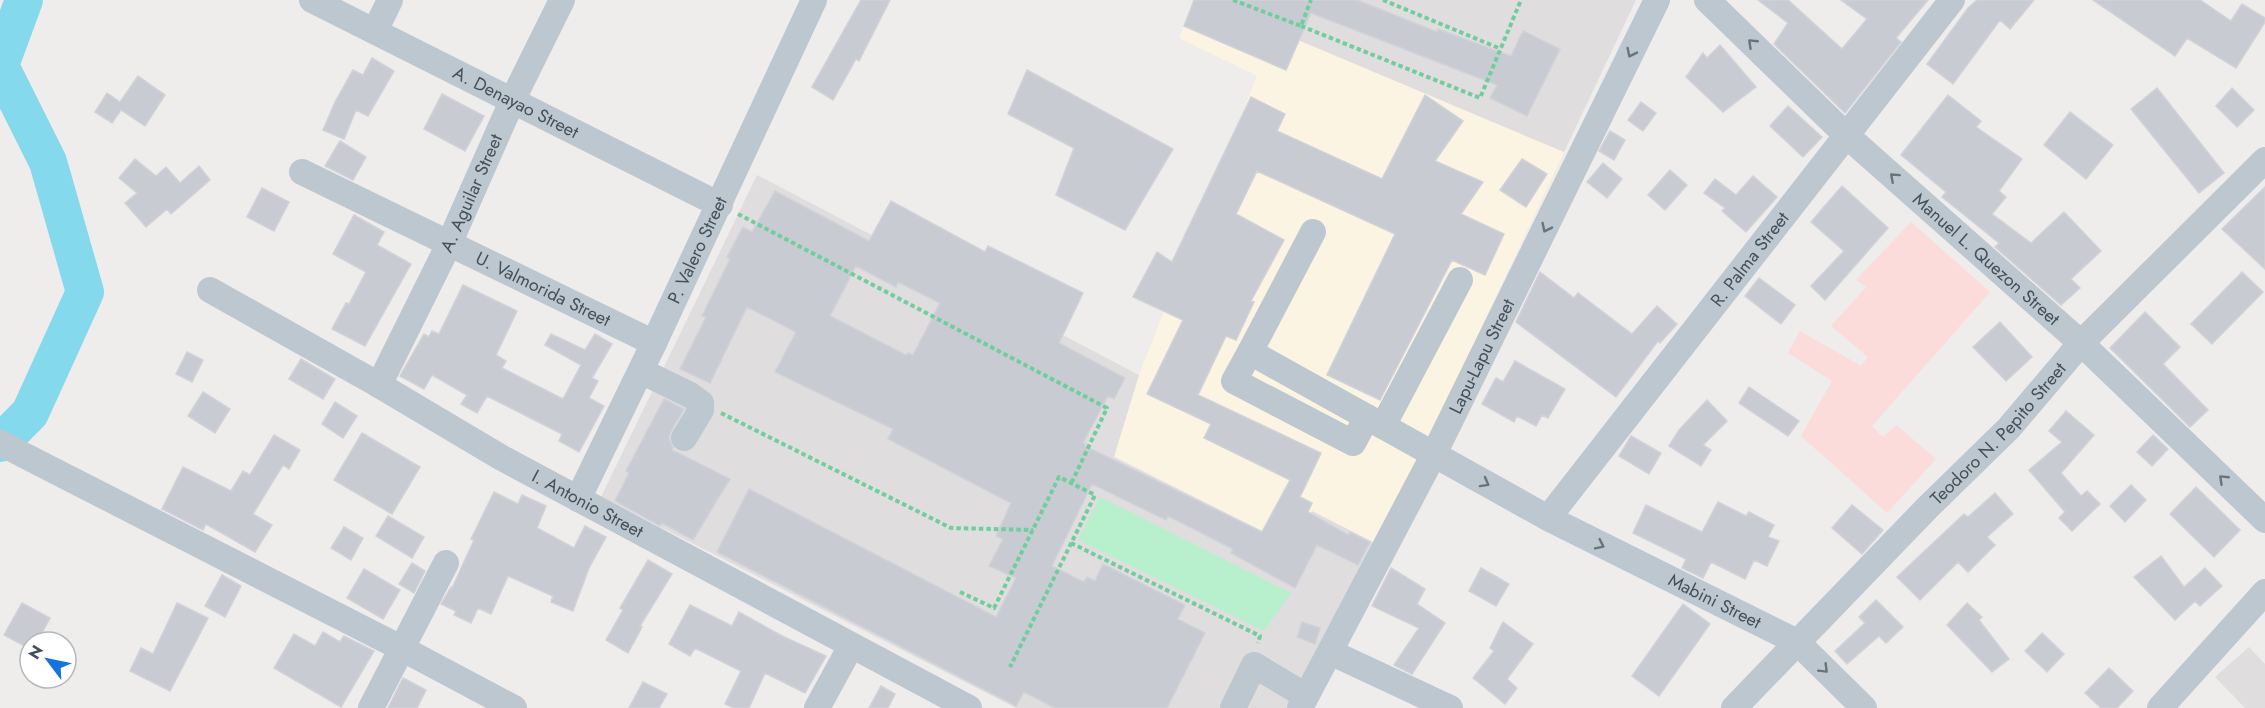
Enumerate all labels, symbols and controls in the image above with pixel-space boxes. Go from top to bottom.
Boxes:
one-way arrow [1748,40,1759,51]
one-way arrow [1627,46,1639,57]
street label: A. Denayao Street [448,60,584,145]
street label: A. Aguilar Street [434,129,509,257]
one-way arrow [1890,173,1901,184]
street label: Manuel L. Quezon Street [1907,187,2066,332]
street label: P. Valero Street [661,192,734,308]
street label: R. Palma Street [1704,206,1795,312]
one-way arrow [1542,222,1553,232]
street label: U. Valmorida Street [471,245,615,333]
street label: Lapu-Lapu Street [1443,294,1522,418]
street label: Teodoro N. Pepito Street [1924,356,2073,511]
street label: I. Antonio Street [527,463,649,545]
one-way arrow [1479,476,1489,487]
one-way arrow [2219,476,2230,487]
one-way arrow [1593,538,1604,550]
street label: Mabini Street [1664,567,1766,635]
north arrow [18,630,78,690]
text: N [23,641,49,664]
one-way arrow [1818,662,1828,673]

